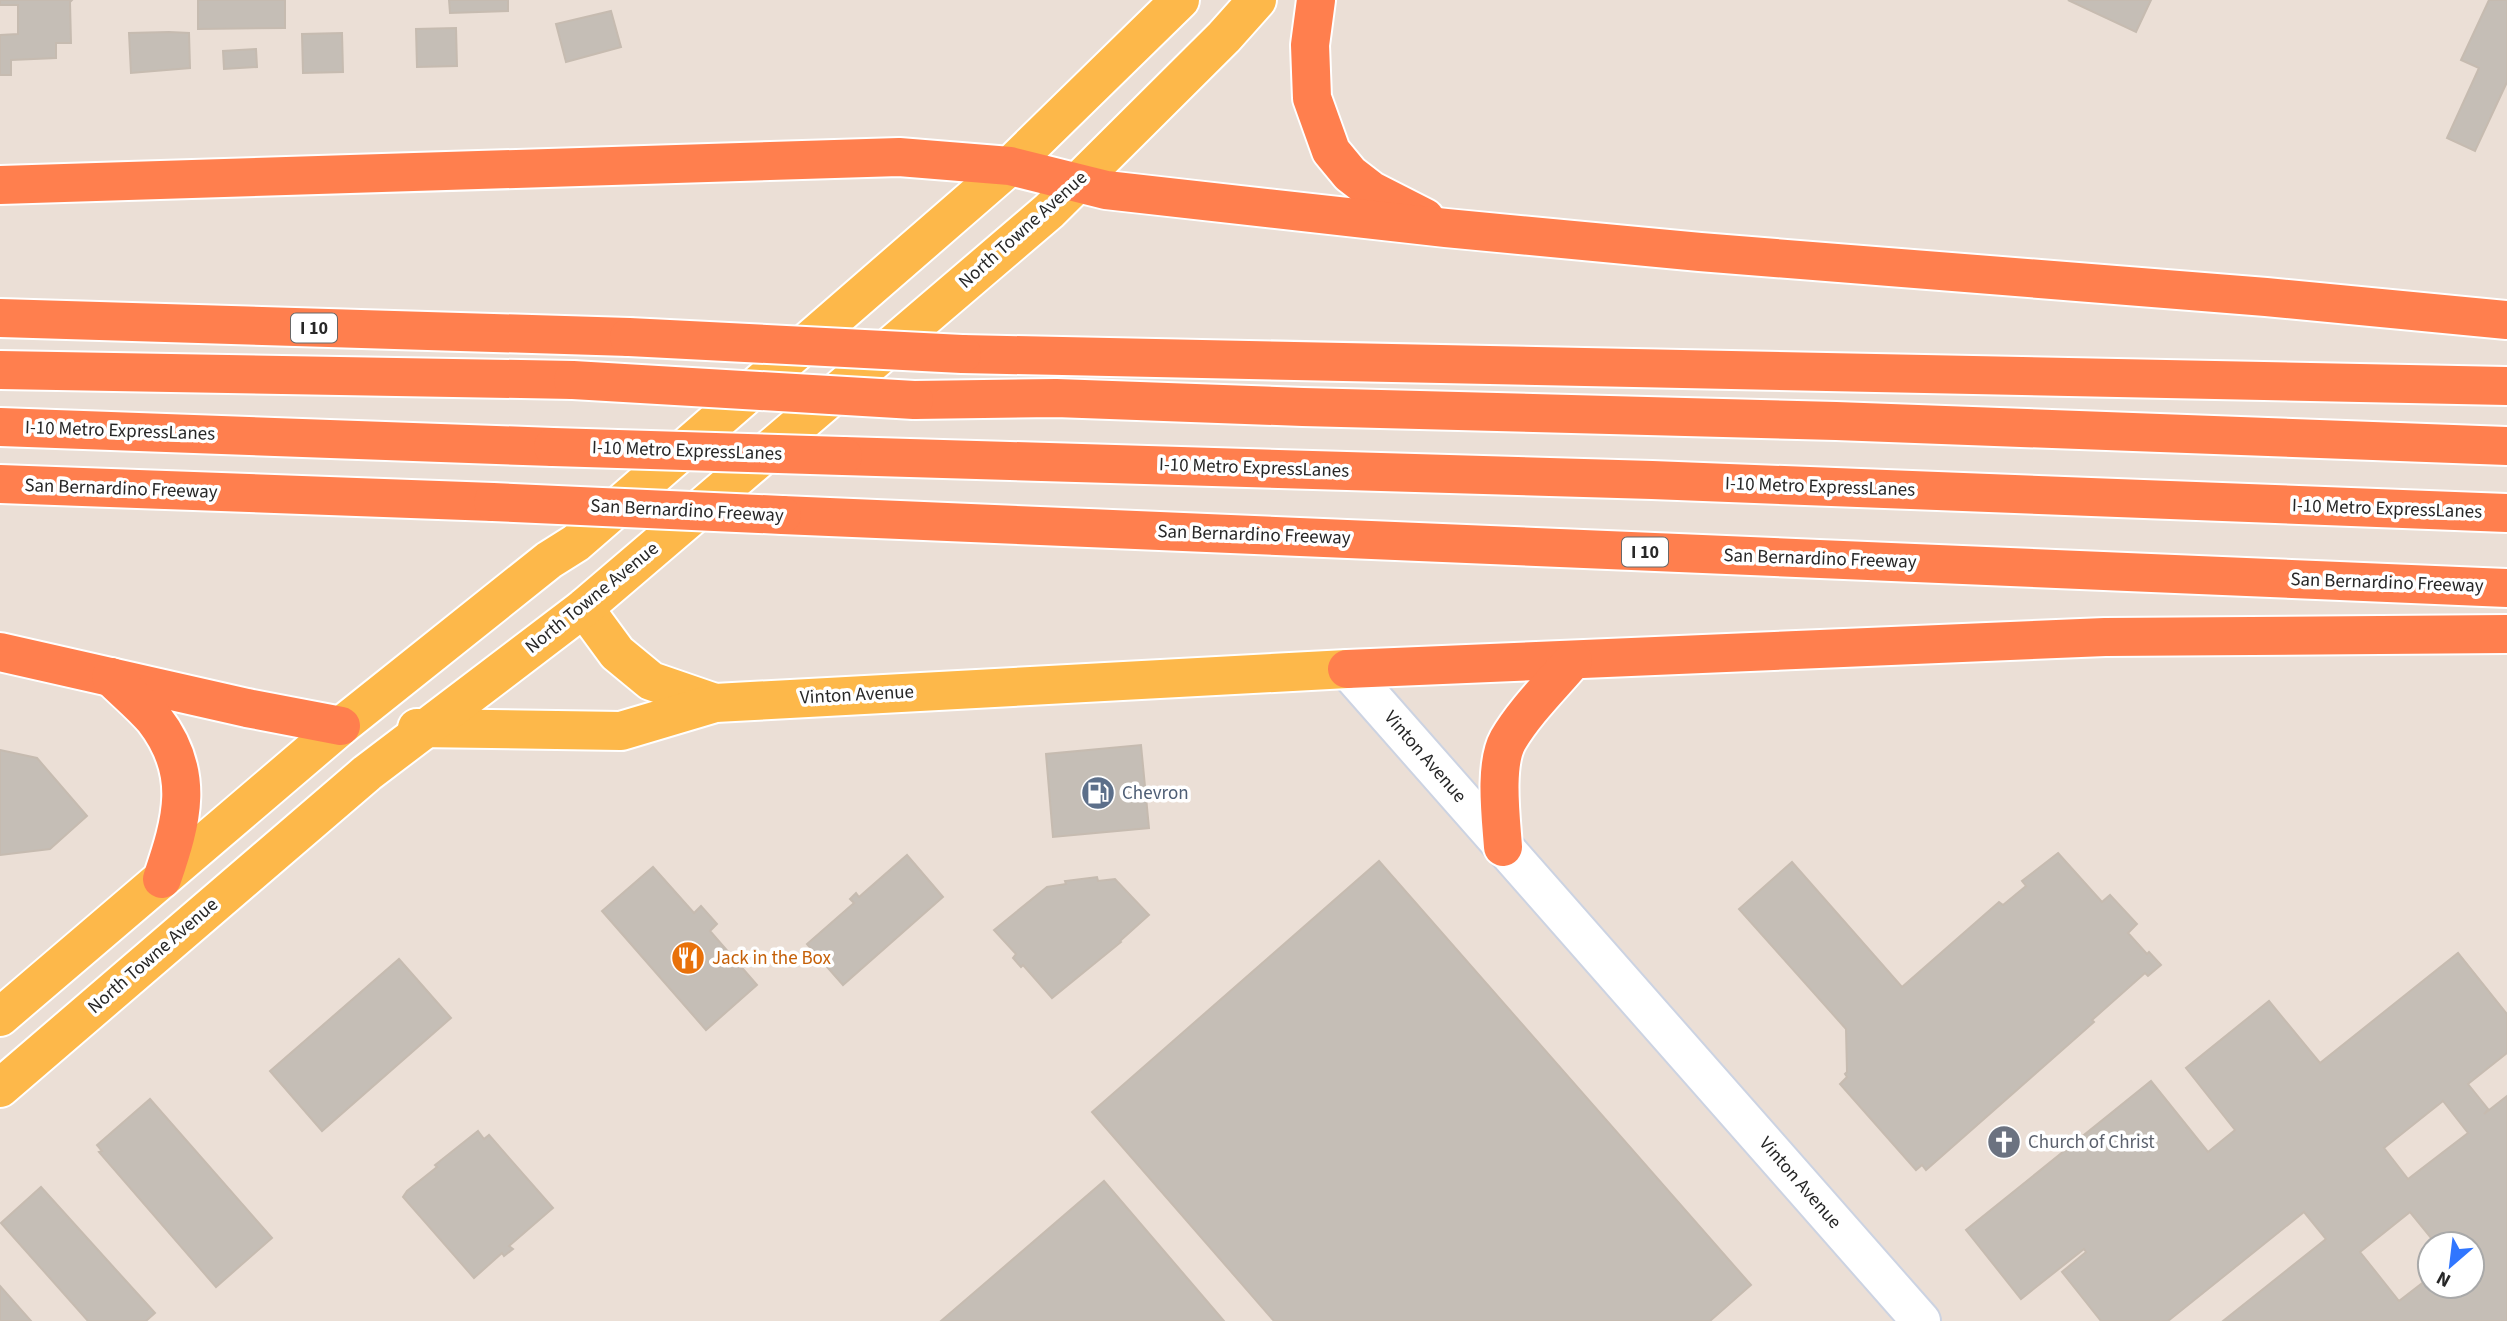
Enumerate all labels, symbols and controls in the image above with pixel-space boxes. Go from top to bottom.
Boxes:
street label: North Towne Avenue [953,165,1093,295]
road number: I 10 [291,314,337,342]
street label: I-10 Metro ExpressLanes [24,414,216,448]
street label: I-10 Metro ExpressLanes [591,434,783,468]
street label: I-10 Metro ExpressLanes [1158,451,1350,485]
street label: I-10 Metro ExpressLanes [1724,470,1916,504]
street label: San Bernardino Freeway [24,472,218,506]
street label: San Bernardino Freeway [590,492,784,530]
street label: I-10 Metro ExpressLanes [2291,492,2483,526]
street label: San Bernardino Freeway [1157,518,1351,552]
street label: North Towne Avenue [519,536,665,660]
road number: I 10 [1622,538,1668,566]
street label: San Bernardino Freeway [1723,542,1917,576]
street label: San Bernardino Freeway [2290,566,2484,600]
street label: Vinton Avenue [799,679,915,711]
street label: Vinton Avenue [1377,705,1473,809]
fuel station icon: Chevron [1079,774,1117,812]
place label: Chevron [1122,780,1189,807]
street label: North Towne Avenue [82,892,224,1020]
restaurant icon: Jack in the Box [669,939,707,977]
place label: Jack in the Box [712,945,832,972]
church icon: Church of Christ [1985,1123,2023,1161]
place label: Church of Christ [2028,1129,2155,1156]
street label: Vinton Avenue [1752,1131,1848,1235]
north arrow [2416,1230,2486,1300]
text: N [2432,1264,2456,1294]

